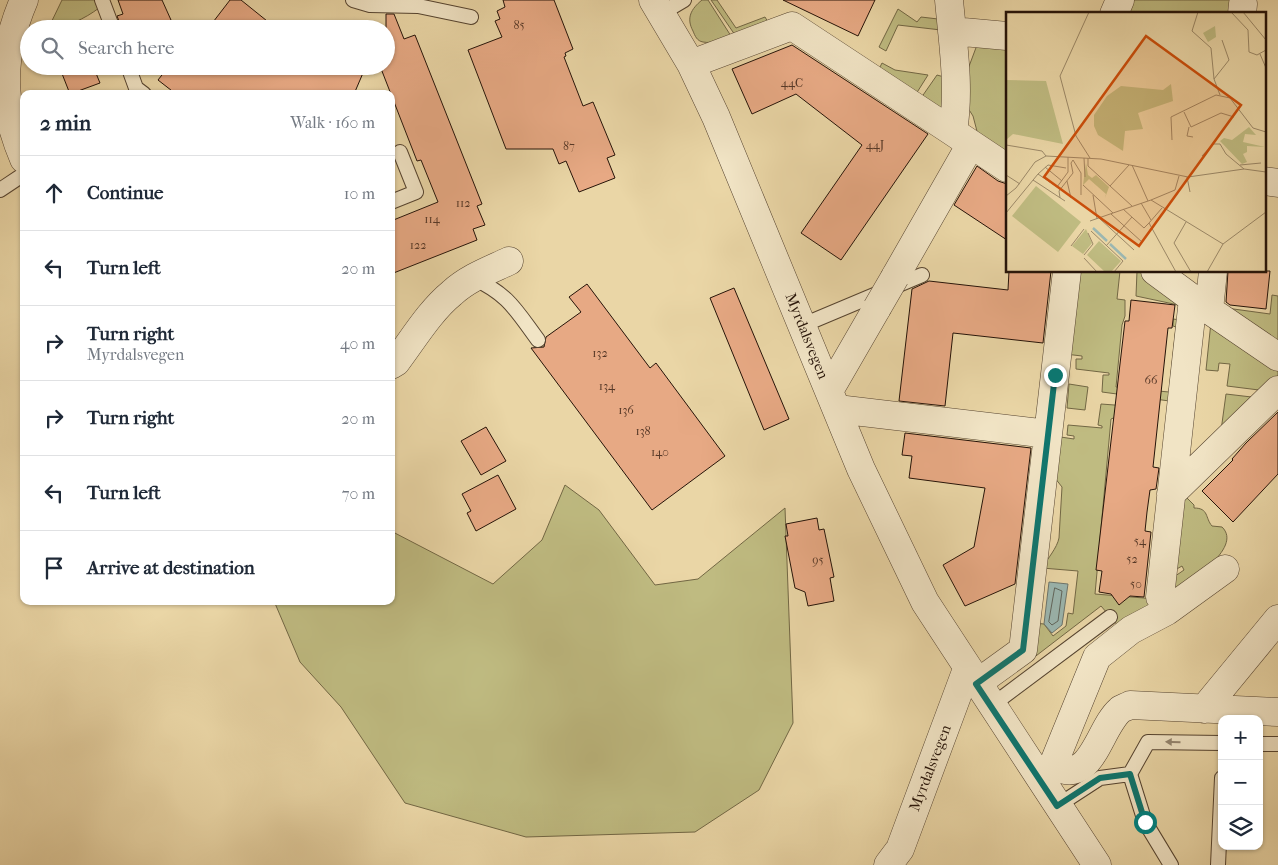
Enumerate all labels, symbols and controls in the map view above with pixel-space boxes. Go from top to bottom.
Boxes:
inset map [1006,12,1266,272]
house number: 85 [513,18,525,32]
search box [20,20,395,75]
icon: search [38,34,66,62]
text: Search here [78,37,174,59]
house number: 44C [781,76,803,90]
text: 2 min [40,111,91,135]
text: Walk · 160 m [290,113,375,132]
house number: 44J [866,138,885,152]
house number: 87 [563,139,575,153]
icon: ahead [40,179,68,207]
text: Continue [87,182,163,204]
text: 10 m [344,184,375,203]
house number: 112 [456,196,470,210]
house number: 114 [424,212,441,226]
house number: 122 [410,238,426,252]
icon: left [40,254,68,282]
text: Turn left [87,257,161,279]
text: 20 m [341,259,375,278]
street label: Myrdalsvegen [782,290,833,382]
text: Turn right [87,323,174,345]
icon: right [40,329,68,357]
text: 40 m [340,334,375,353]
text: Myrdalsvegen [87,345,184,364]
house number: 132 [592,346,608,360]
route end [1044,364,1067,387]
house number: 66 [1145,373,1158,387]
house number: 134 [599,379,616,393]
house number: 136 [618,403,634,417]
icon: right [40,404,68,432]
text: Turn right [87,407,174,429]
text: 20 m [341,409,375,428]
house number: 138 [635,424,651,438]
house number: 140 [651,445,669,459]
icon: left [40,479,68,507]
text: Turn left [87,482,161,504]
text: 70 m [342,484,375,503]
house number: 54 [1134,534,1147,548]
house number: 52 [1126,552,1138,566]
house number: 95 [812,553,824,567]
icon: arrive [40,554,68,582]
text: Arrive at destination [87,557,255,579]
house number: 50 [1130,577,1142,591]
map controls [1218,715,1263,850]
button: + [1218,715,1263,760]
street label: Myrdalsvegen [905,722,955,814]
one-way arrow [1165,738,1181,746]
button: − [1218,760,1263,805]
button: layers [1218,805,1263,850]
route start [1134,811,1157,834]

